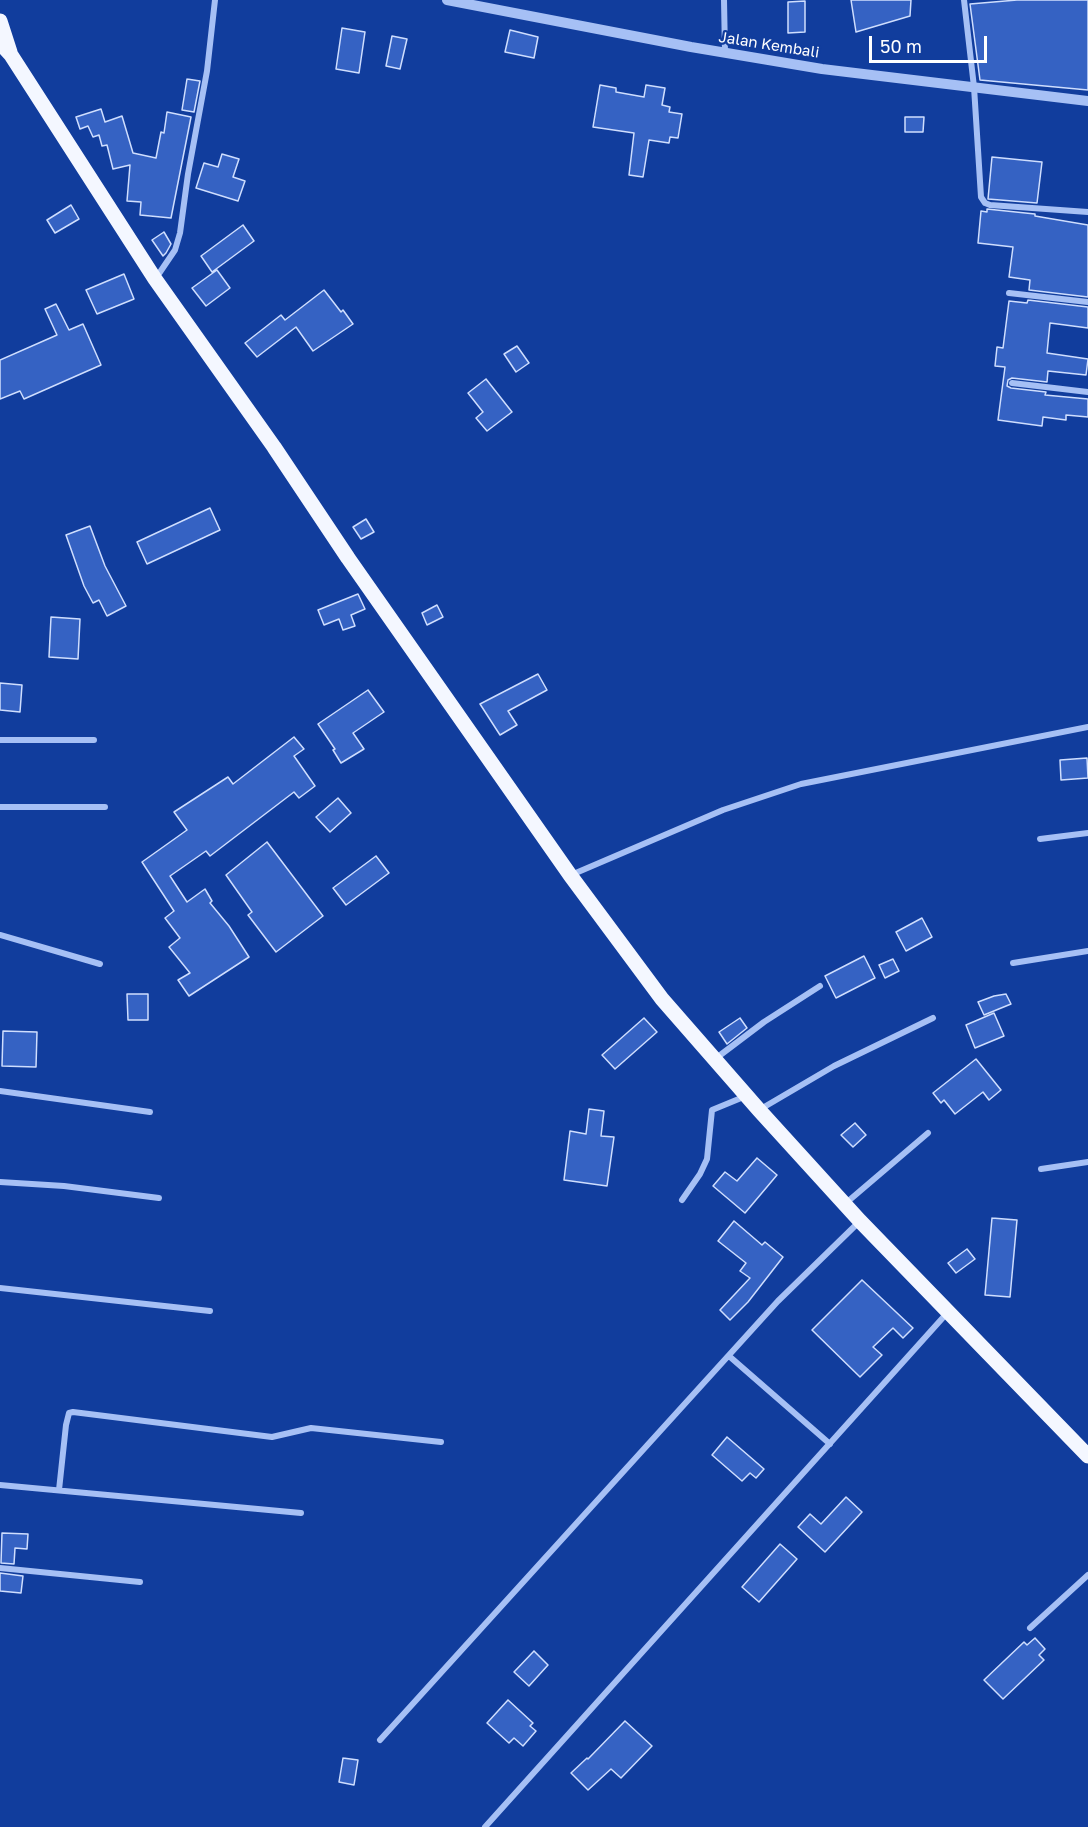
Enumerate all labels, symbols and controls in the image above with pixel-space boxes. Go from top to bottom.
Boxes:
scale bar [872,24,990,62]
street label: Jalan Kembali [717,28,821,62]
text: 50 m [880,35,922,57]

